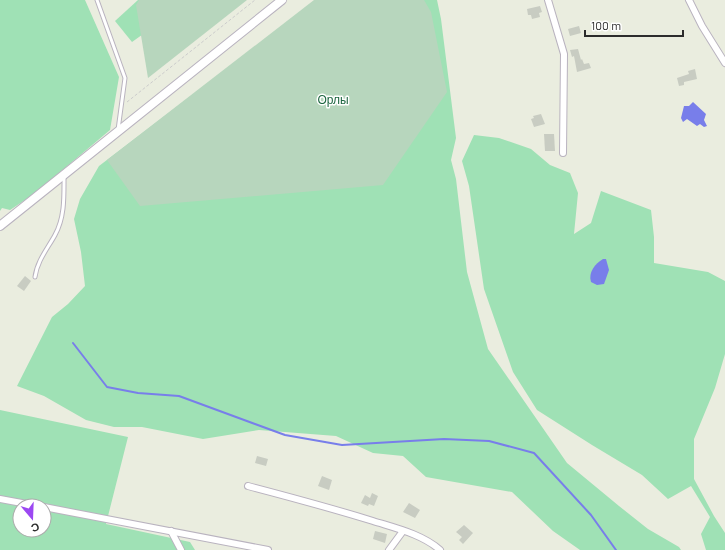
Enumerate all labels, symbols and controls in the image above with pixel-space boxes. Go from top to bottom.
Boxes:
scale bar [585,12,683,38]
text: 100 m [591,18,621,32]
park label: Орлы [317,92,349,107]
north arrow [12,498,52,538]
text: С [29,520,41,535]

